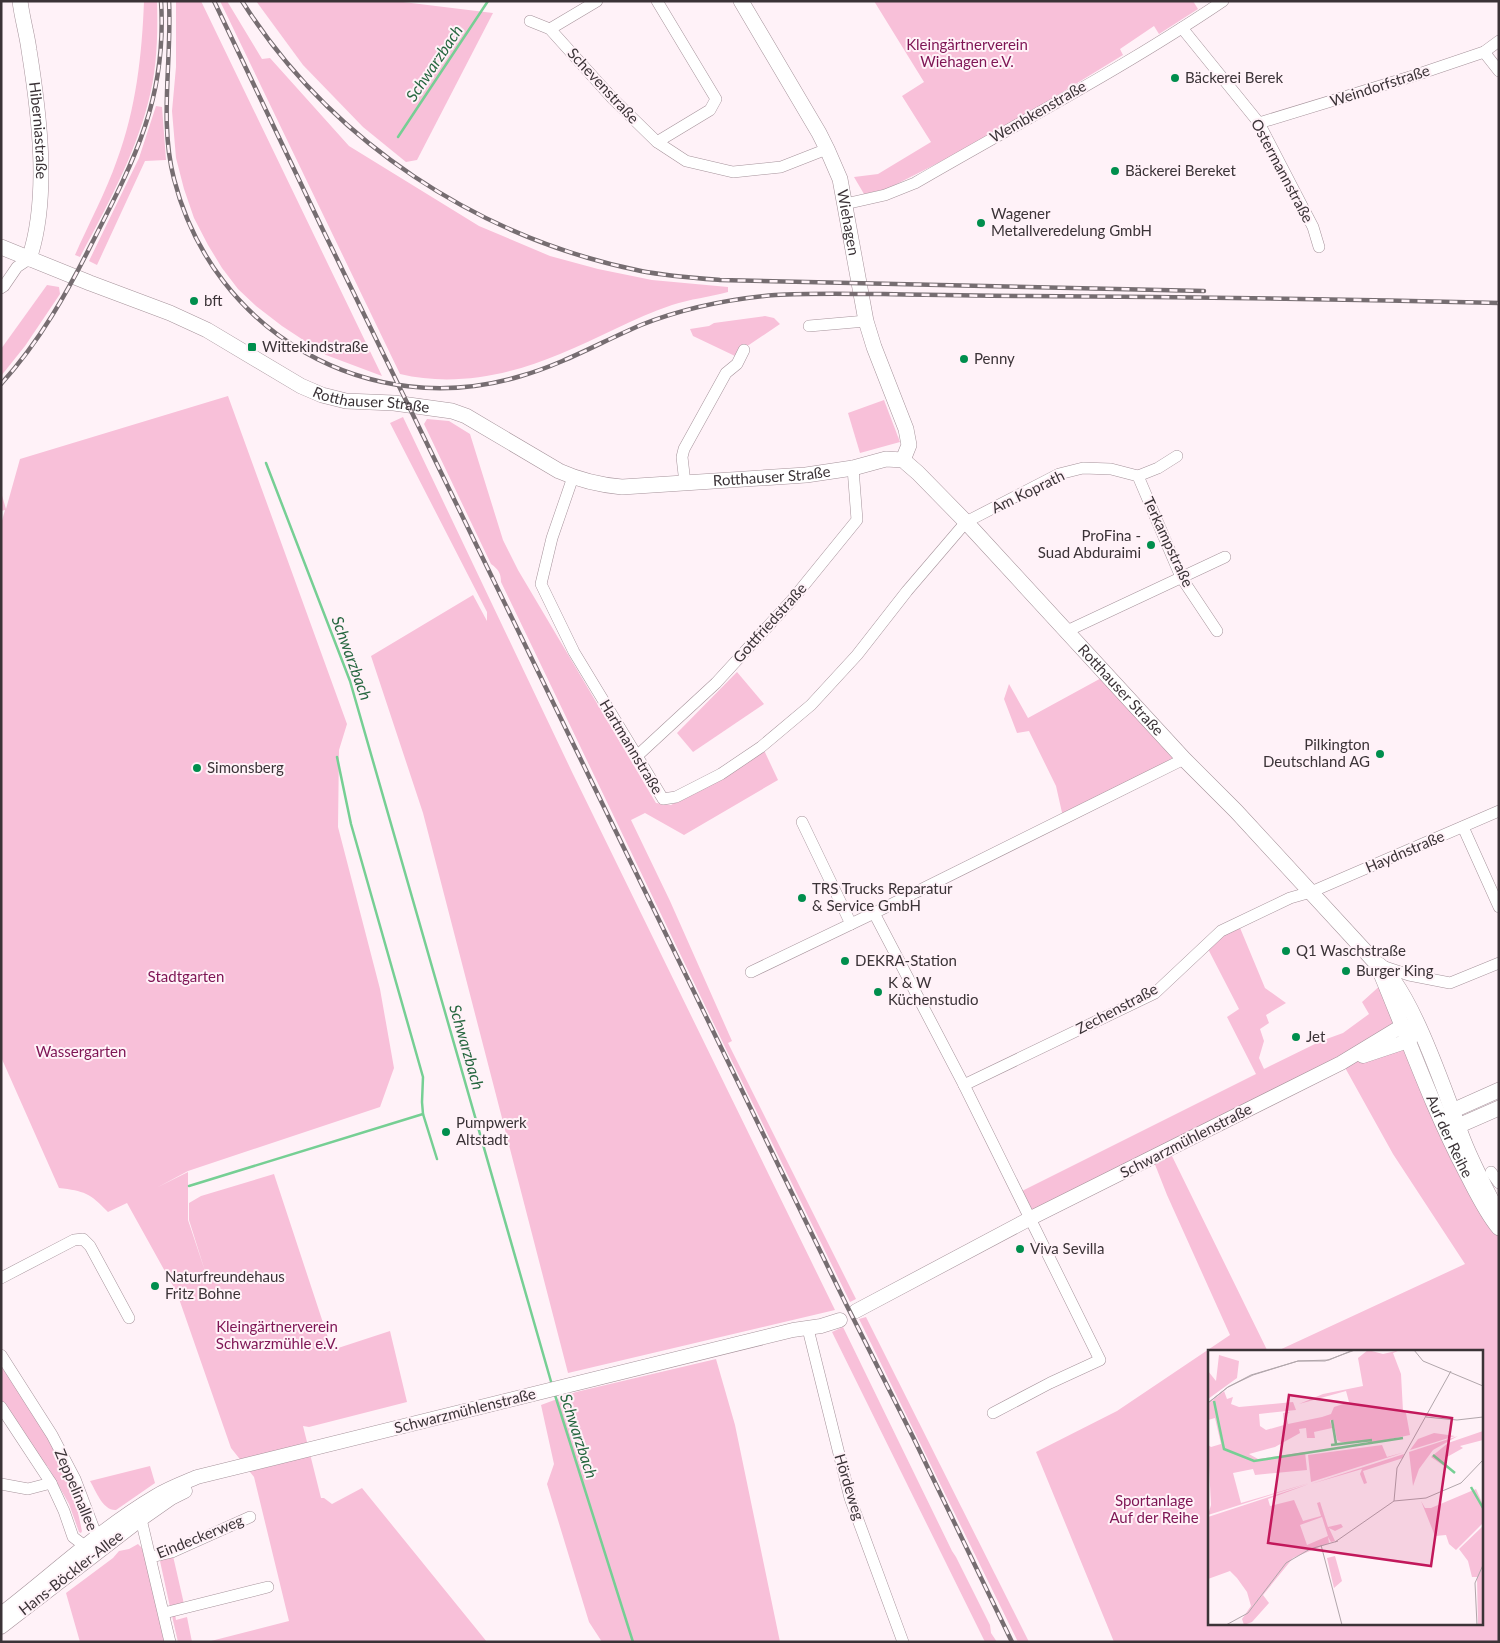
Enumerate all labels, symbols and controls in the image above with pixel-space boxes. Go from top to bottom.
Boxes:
water label: Schwarzbach [401,21,466,104]
park label: Kleingärtnerverein Wiehagen e.V. [906,35,1028,70]
street label: Schevenstraße [564,44,643,127]
street label: Weindorfstraße [1328,60,1432,110]
place label: Bäckerei Berek [1185,68,1283,86]
marker: Bäckerei Berek [1169,72,1181,84]
street label: Wembkenstraße [986,76,1089,146]
street label: Hiberniastraße [26,81,51,179]
street label: Ostermannstraße [1248,116,1318,226]
place label: Bäckerei Bereket [1125,161,1236,179]
marker: Bäckerei Bereket [1109,165,1121,177]
street label: Wiehagen [834,188,864,257]
place label: Wagener Metallveredelung GmbH [991,204,1152,239]
marker: Wagener Metallveredelung GmbH [975,217,987,229]
place label: bft [204,291,223,309]
marker: bft [188,295,200,307]
place label: Wittekindstraße [262,337,369,355]
marker: Wittekindstraße [246,341,258,353]
place label: Penny [974,349,1015,367]
marker: Penny [958,353,970,365]
street label: Rotthauser Straße [310,382,431,416]
street label: Rotthauser Straße [712,461,832,489]
street label: Am Koprath [988,466,1067,517]
street label: Terkampstraße [1140,494,1198,590]
place label: ProFina - Suad Abduraimi [1038,526,1141,561]
marker: ProFina - Suad Abduraimi [1145,539,1157,551]
street label: Gottfriedstraße [729,579,810,666]
water label: Schwarzbach [329,613,376,702]
street label: Rotthauser Straße [1075,640,1168,739]
street label: Hartmannstraße [596,696,667,797]
place label: Pilkington Deutschland AG [1263,735,1370,770]
marker: Pilkington Deutschland AG [1374,748,1386,760]
place label: Simonsberg [207,758,284,776]
marker: Simonsberg [191,762,203,774]
street label: Haydnstraße [1362,826,1447,876]
place label: TRS Trucks Reparatur & Service GmbH [812,879,953,914]
marker: TRS Trucks Reparatur & Service GmbH [796,892,808,904]
place label: Q1 Waschstraße [1296,941,1406,959]
marker: Q1 Waschstraße [1280,945,1292,957]
place label: DEKRA-Station [855,951,957,969]
marker: DEKRA-Station [839,955,851,967]
place label: Burger King [1356,961,1434,979]
marker: Burger King [1340,965,1352,977]
park label: Stadtgarten [148,967,224,985]
place label: K & W Küchenstudio [888,973,978,1008]
street label: Zechenstraße [1073,979,1160,1037]
marker: K & W Küchenstudio [872,986,884,998]
water label: Schwarzbach [446,1002,489,1092]
place label: Jet [1306,1027,1326,1045]
marker: Jet [1290,1031,1302,1043]
park label: Wassergarten [36,1042,126,1060]
street label: Auf der Reihe [1423,1092,1477,1180]
street label: Schwarzmühlenstraße [1117,1099,1254,1181]
place label: Pumpwerk Altstadt [456,1113,527,1148]
marker: Pumpwerk Altstadt [440,1126,452,1138]
place label: Viva Sevilla [1030,1239,1104,1257]
marker: Viva Sevilla [1014,1243,1026,1255]
place label: Naturfreundehaus Fritz Bohne [165,1267,285,1302]
marker: Naturfreundehaus Fritz Bohne [149,1280,161,1292]
park label: Kleingärtnerverein Schwarzmühle e.V. [216,1317,338,1352]
inset map [1208,1350,1482,1626]
street label: Schwarzmühlenstraße [392,1384,537,1436]
water label: Schwarzbach [557,1391,602,1481]
street label: Zeppelinallee [52,1446,102,1533]
street label: Hördeweg [831,1451,869,1522]
park label: Sportanlage Auf der Reihe [1109,1491,1199,1526]
street label: Eindeckerweg [154,1510,246,1562]
street label: Hans-Böckler-Allee [15,1526,126,1618]

